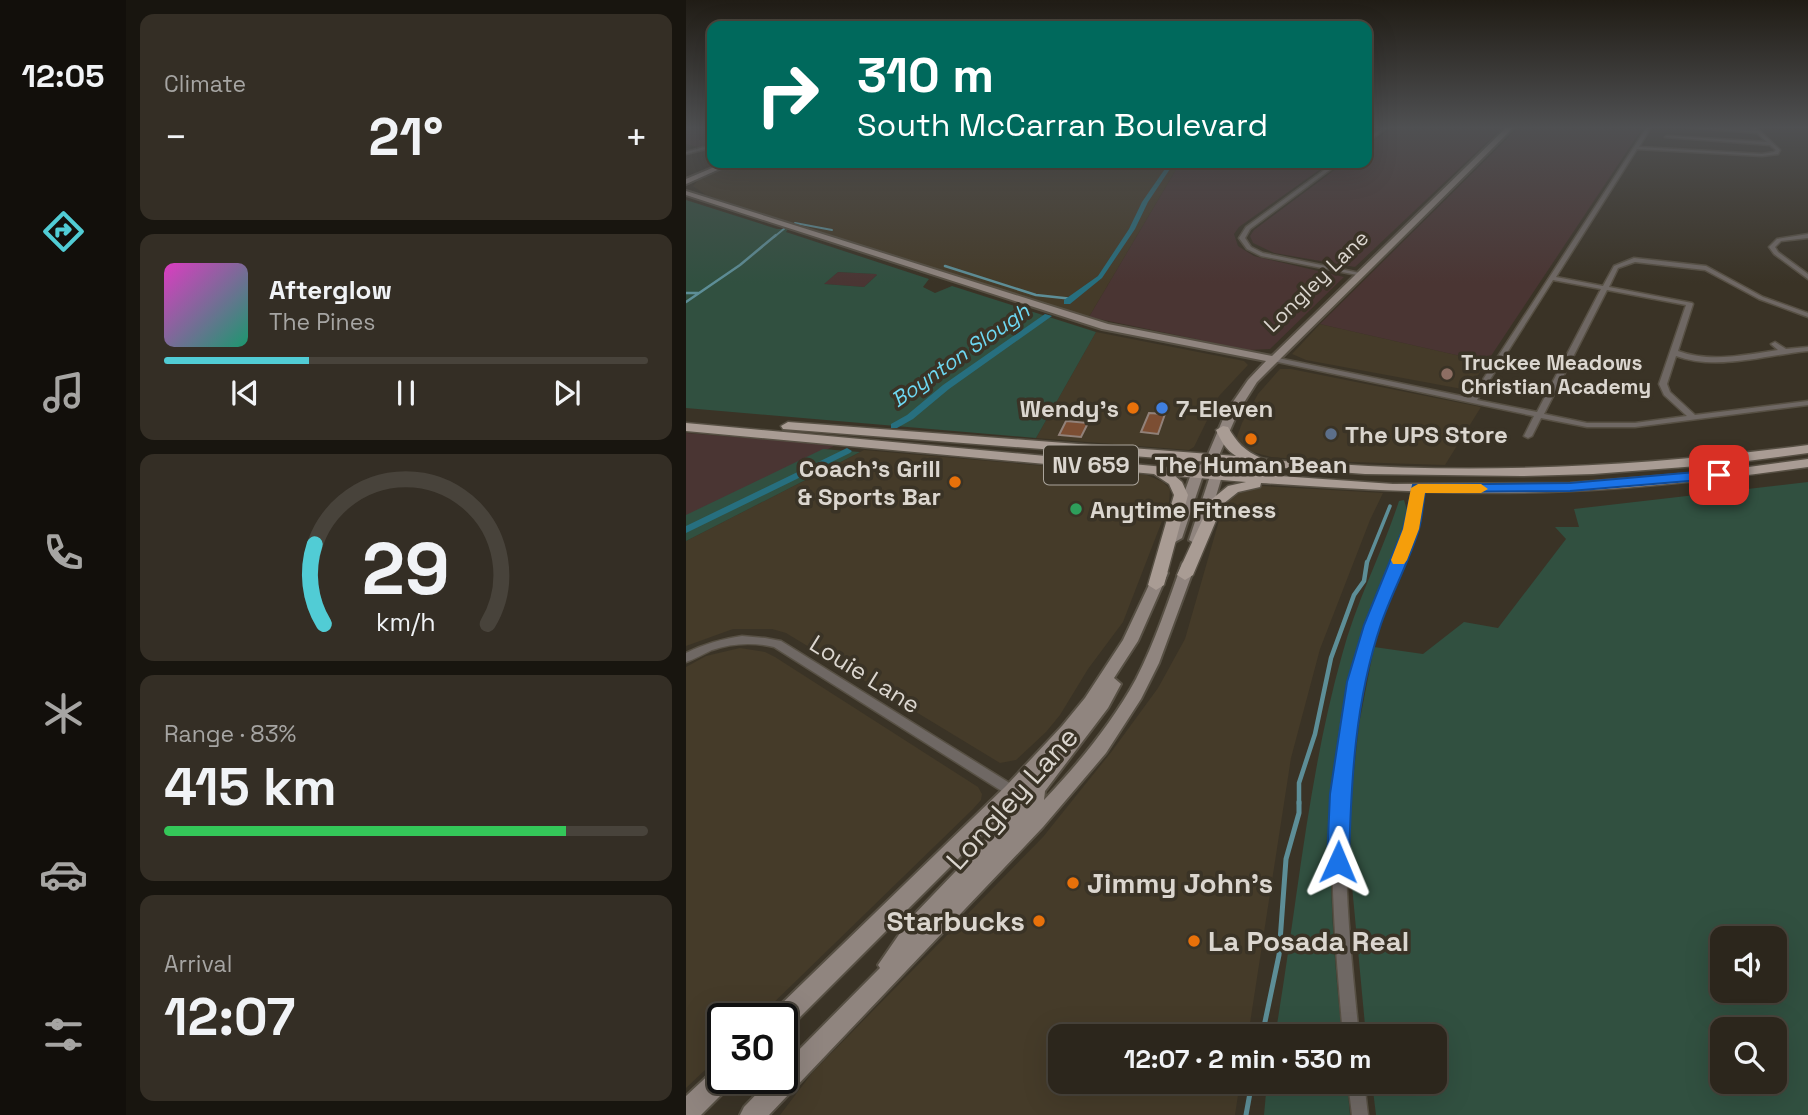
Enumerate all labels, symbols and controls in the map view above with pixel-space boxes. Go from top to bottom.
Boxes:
text: 310 m [857,44,994,106]
icon: right [742,49,833,140]
text: 12:05 [22,56,104,96]
text: Climate [164,69,246,99]
text: 21° [369,104,443,170]
text: South McCarran Boulevard [857,105,1268,145]
text: − [164,113,188,161]
text: + [624,113,648,161]
icon: directions [39,207,88,256]
street label: Longley Lane [1258,224,1374,338]
text: Afterglow [269,273,392,307]
water label: Boynton Slough [885,297,1035,413]
text: The Pines [269,307,375,337]
place label: Truckee Meadows Christian Academy [1461,349,1651,400]
marker: Truckee Meadows Christian Academy [1439,366,1455,382]
icon: music [39,368,88,417]
icon: previous [226,374,264,412]
icon: pause [387,374,425,412]
icon: next [548,374,586,412]
place label: Wendy's [1019,393,1119,424]
place label: 7-Eleven [1176,393,1273,424]
marker: Wendy's [1125,400,1141,416]
marker: 7-Eleven [1154,400,1170,416]
place label: The UPS Store [1345,419,1508,450]
marker: The UPS Store [1323,426,1339,442]
marker: The Human Bean [1243,431,1259,447]
pin [1689,445,1749,505]
road number: NV 659 [1044,446,1138,485]
place label: The Human Bean [1154,449,1348,480]
place label: Coach's Grill & Sports Bar [798,453,941,512]
icon: arrive [1700,456,1738,494]
marker: Coach's Grill & Sports Bar [947,474,963,490]
place label: Anytime Fitness [1090,494,1276,525]
marker: Anytime Fitness [1068,501,1084,517]
text: 29 [362,522,450,615]
icon: phone [39,528,88,577]
text: km/h [376,605,436,637]
street label: Louie Lane [804,628,926,720]
icon: climate [39,689,88,738]
text: Range · 83% [164,719,296,749]
street label: Longley Lane [938,719,1086,877]
text: 415 km [164,754,337,820]
position arrow [1301,825,1375,899]
icon: car [39,850,88,899]
place label: Jimmy John's [1087,865,1273,901]
marker: Jimmy John's [1065,875,1081,891]
place label: Starbucks [886,903,1025,939]
marker: Starbucks [1031,913,1047,929]
place label: La Posada Real [1208,923,1409,959]
map controls [1710,926,1787,1094]
button: sound [1710,926,1787,1003]
marker: La Posada Real [1186,933,1202,949]
text: Arrival [164,949,232,979]
text: 12:07 [164,984,295,1050]
speed limit sign: 30 [707,1003,798,1094]
icon: filters [39,1010,88,1059]
button: search [1710,1017,1787,1094]
text: 12:07 · 2 min · 530 m [1124,1042,1371,1076]

